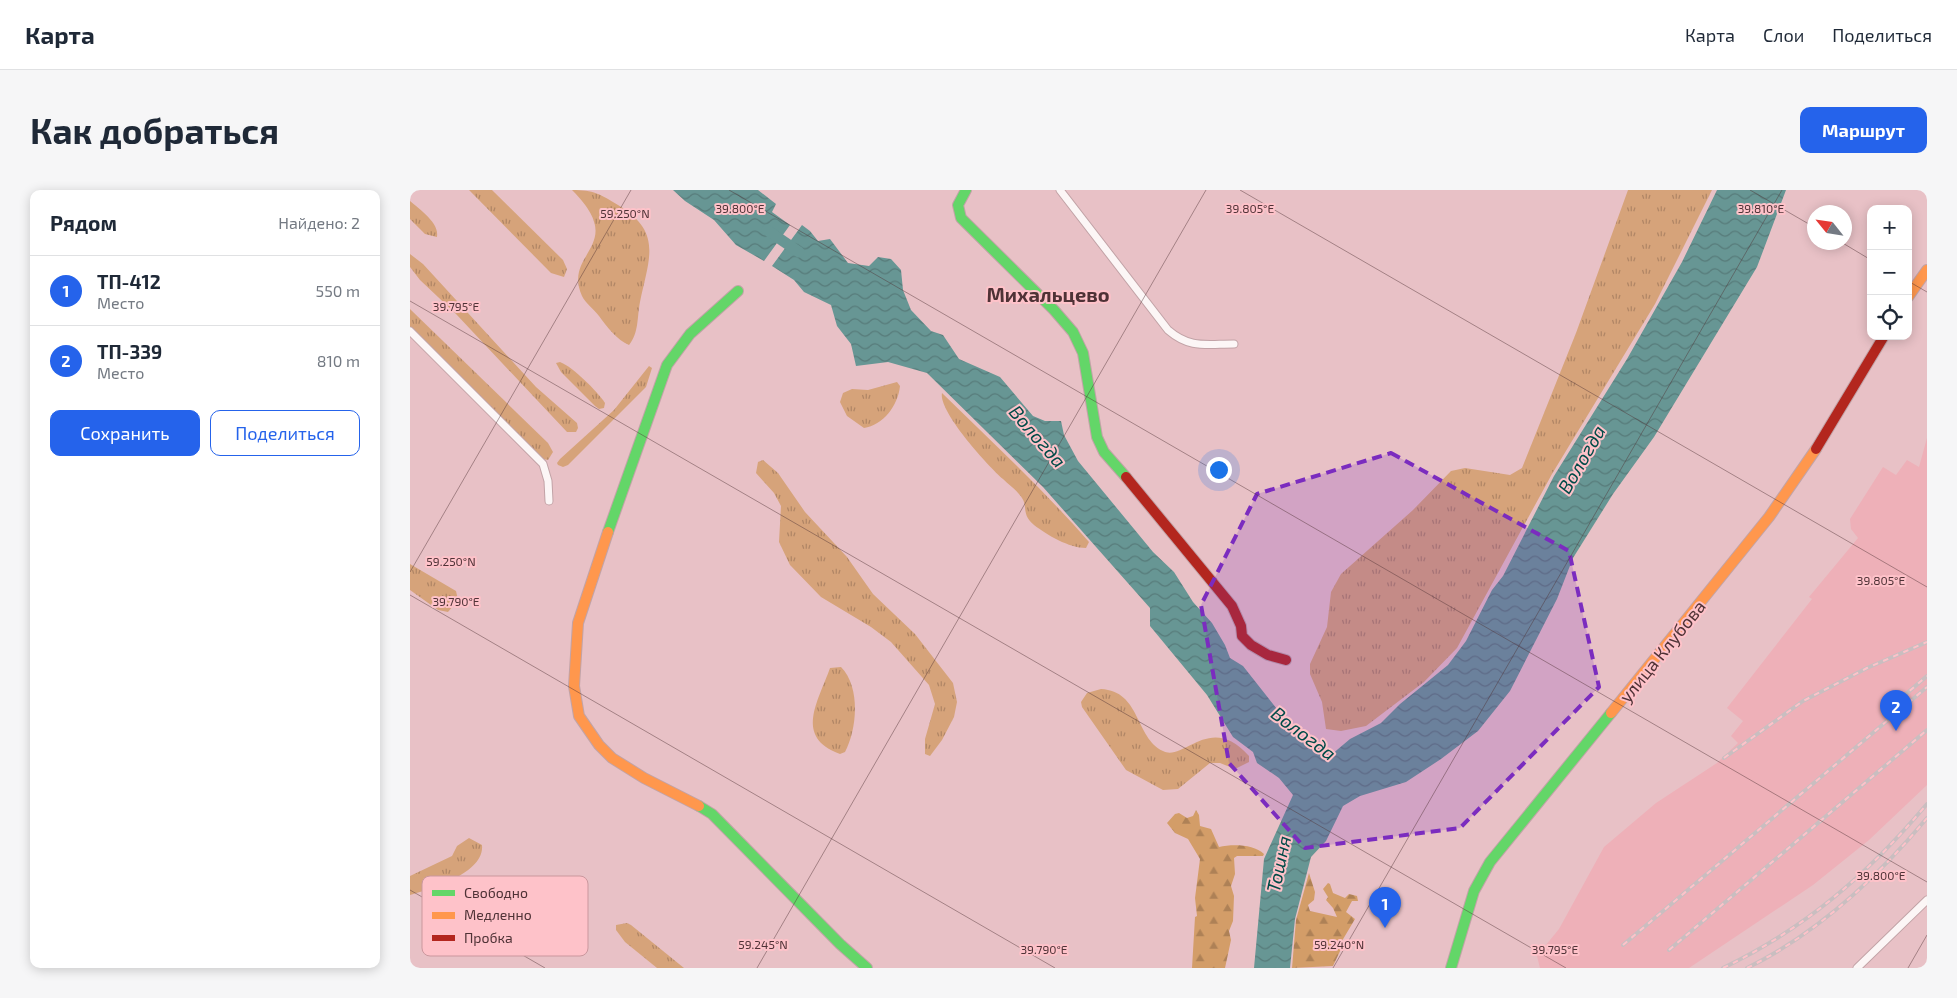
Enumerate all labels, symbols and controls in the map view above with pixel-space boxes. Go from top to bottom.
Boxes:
text: Карта [25,20,95,49]
text: Карта [1685,24,1735,46]
text: Слои [1763,24,1804,46]
text: Поделиться [1832,24,1932,46]
button: Маршрут [1800,107,1927,153]
text: Как добраться [30,109,279,151]
text: 39.800°E [715,201,765,215]
text: 39.805°E [1226,201,1274,215]
text: 39.810°E [1738,201,1785,215]
north arrow [1807,205,1852,250]
map controls [1867,205,1912,340]
button: + [1867,205,1912,250]
text: 59.250°N [600,206,650,220]
text: Рядом [50,210,117,235]
text: Найдено: 2 [278,213,360,232]
button: − [1867,250,1912,295]
text: ТП-412 [97,270,161,293]
text: 1 [63,281,69,300]
text: 550 m [316,281,360,300]
district label: Михальцево [986,282,1110,306]
text: Место [97,293,144,312]
button: locate [1867,295,1912,340]
text: 39.795°E [433,299,479,313]
text: ТП-339 [97,340,162,363]
text: 2 [61,351,71,370]
text: 810 m [317,351,360,370]
text: Место [97,363,144,382]
water label: Вологда [1005,400,1071,472]
button: Сохранить [50,410,200,456]
button: Поделиться [210,410,360,456]
water label: Вологда [1552,421,1610,497]
your location [1206,457,1232,483]
text: 59.250°N [426,554,476,568]
text: 39.805°E [1857,573,1905,587]
text: 39.790°E [432,594,480,608]
street label: улица Клубова [1614,595,1710,707]
pin: 2 [1880,690,1912,731]
water label: Вологда [1267,701,1341,765]
water label: Тошня [1261,834,1295,894]
text: 39.800°E [1856,868,1906,882]
legend [422,876,588,956]
text: Свободно [464,884,528,901]
pin: 1 [1369,887,1401,928]
text: Медленно [464,906,532,923]
text: Пробка [464,929,513,946]
text: 59.245°N [738,937,788,951]
text: 59.240°N [1314,937,1364,951]
text: 39.790°E [1020,942,1068,956]
text: 39.795°E [1532,942,1578,956]

